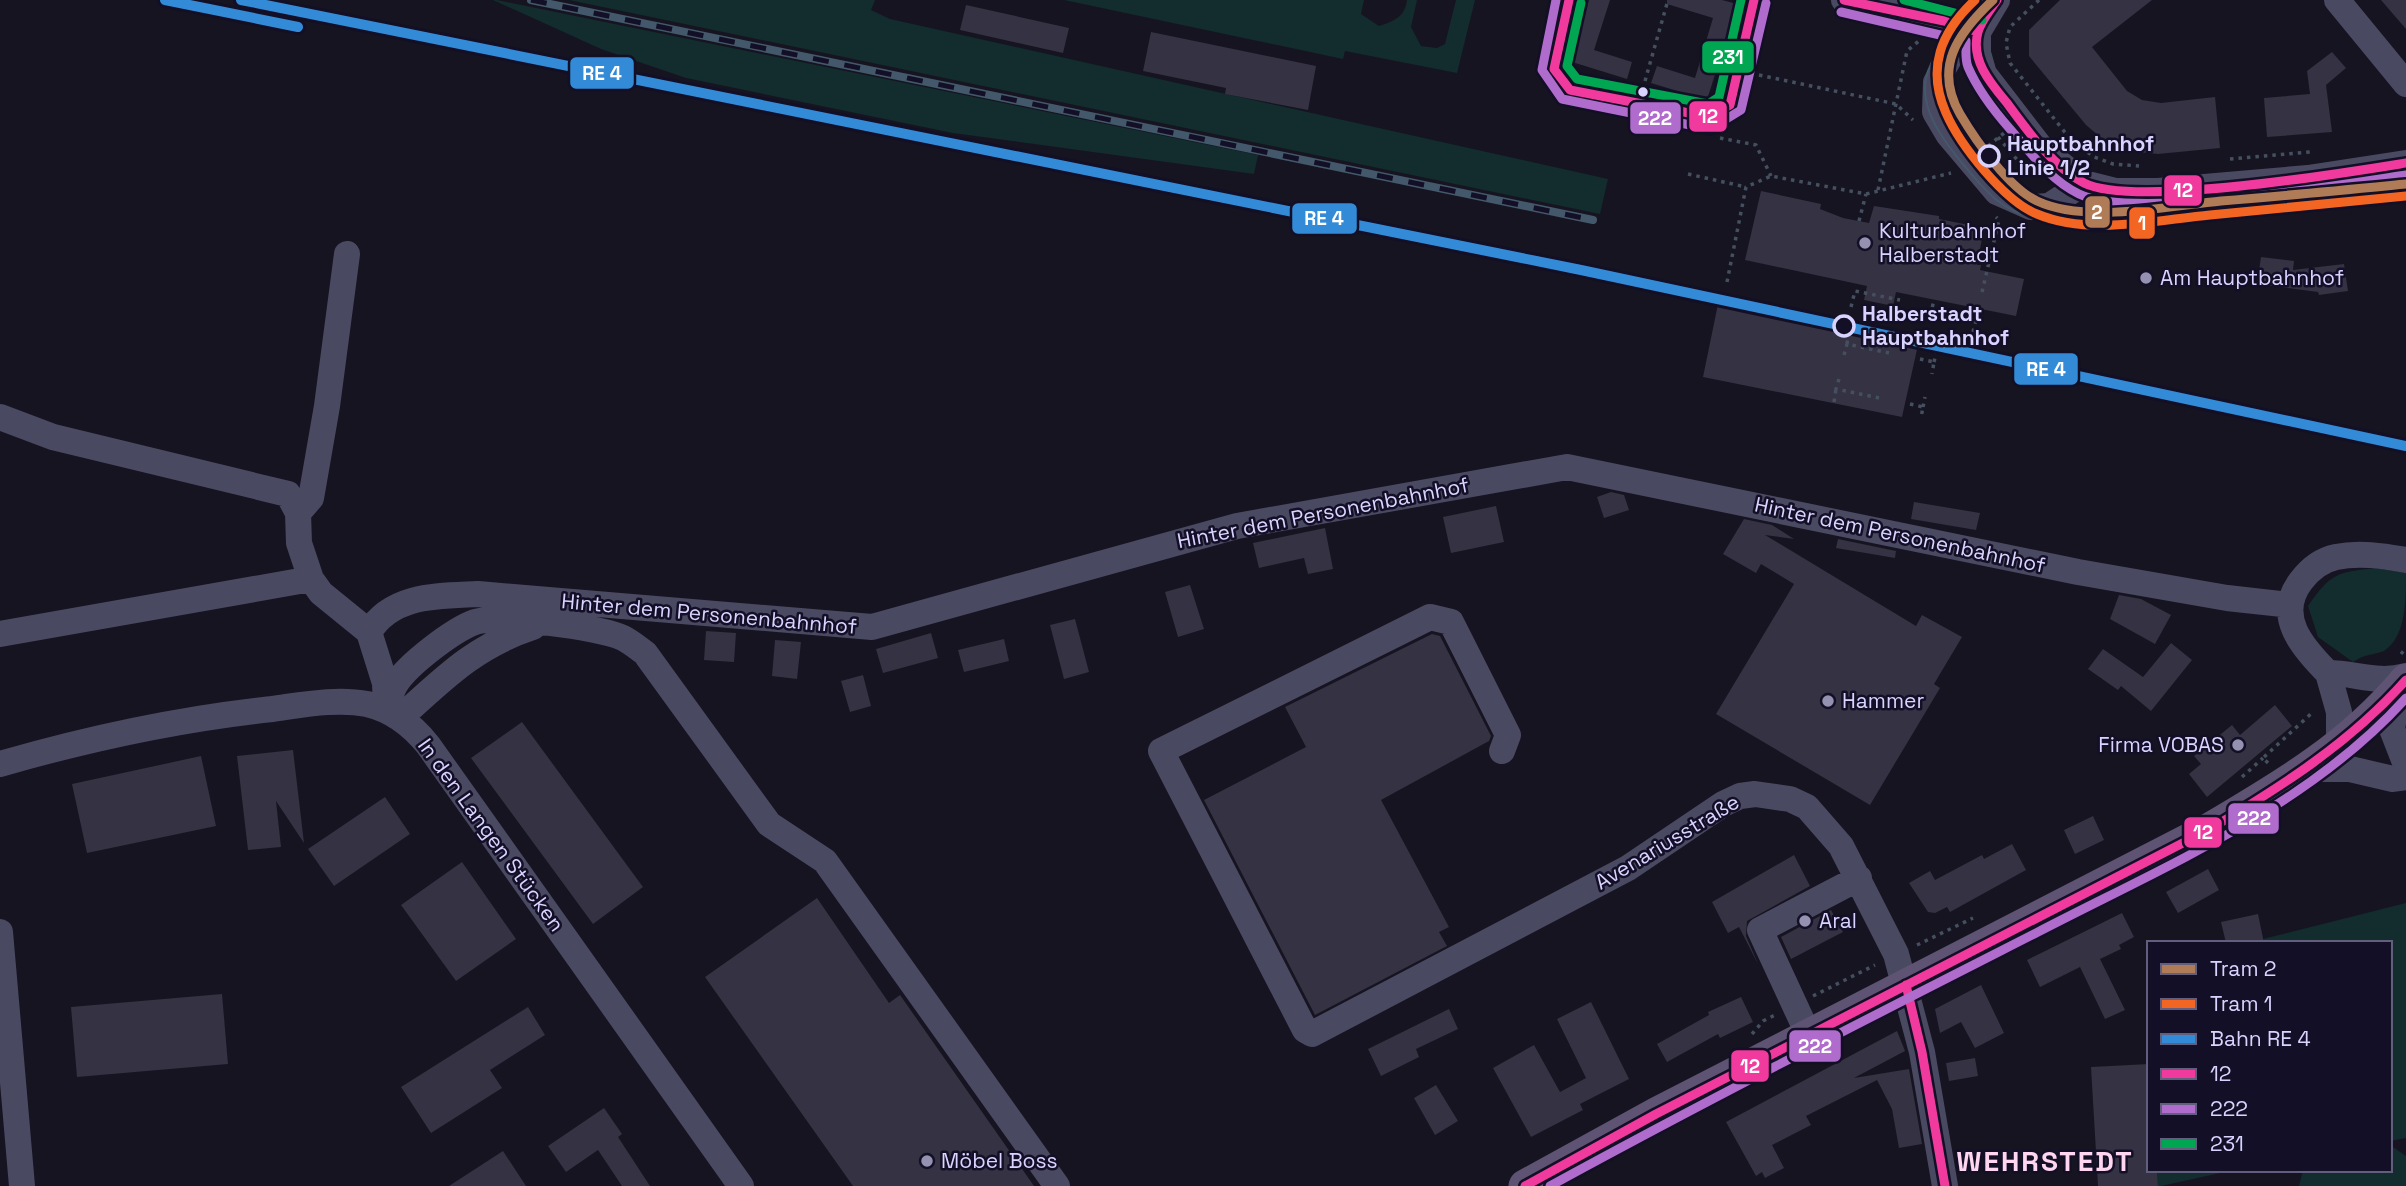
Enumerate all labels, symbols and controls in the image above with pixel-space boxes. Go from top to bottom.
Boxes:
line badge: 231 [1701,40,1755,74]
text: 231 [1712,45,1744,70]
line badge: RE 4 [569,56,635,90]
text: RE 4 [582,61,622,86]
unlabelled marker [1636,85,1650,99]
line badge: 12 [1688,100,1728,133]
line badge: 222 [1629,101,1682,135]
text: 12 [1698,104,1718,129]
text: 222 [1638,106,1672,131]
place label: Hauptbahnhof Linie 1/2 [2007,130,2154,181]
marker: Hauptbahnhof Linie 1/2 [1978,145,2000,167]
line badge: 12 [2163,174,2203,207]
text: 12 [2173,178,2193,203]
line badge: 2 [2084,195,2111,229]
text: 2 [2091,200,2103,225]
line badge: RE 4 [1291,202,1358,235]
text: RE 4 [1304,206,1344,231]
line badge: 1 [2128,206,2156,240]
text: 1 [2138,211,2146,236]
place label: Kulturbahnhof Halberstadt [1879,217,2026,268]
marker: Kulturbahnhof Halberstadt [1857,235,1873,251]
place label: Am Hauptbahnhof [2160,264,2344,291]
marker: Am Hauptbahnhof [2138,270,2154,286]
place label: Halberstadt Hauptbahnhof [1862,300,2009,351]
marker: Halberstadt Hauptbahnhof [1833,315,1855,337]
line badge: RE 4 [2013,352,2079,386]
text: RE 4 [2026,357,2066,382]
street label: Hinter dem Personenbahnhof [1175,471,1471,554]
street label: Hinter dem Personenbahnhof [1752,490,2048,579]
street label: Hinter dem Personenbahnhof [560,587,858,640]
place label: Hammer [1842,687,1924,714]
marker: Hammer [1820,693,1836,709]
place label: Firma VOBAS [2098,731,2224,758]
street label: In den Langen Stücken [412,733,571,937]
marker: Firma VOBAS [2230,737,2246,753]
street label: Avenariusstraße [1590,788,1744,895]
line badge: 222 [2227,802,2280,835]
text: 222 [2237,806,2271,831]
line badge: 12 [2183,816,2223,849]
text: 12 [2193,820,2213,845]
place label: Aral [1819,907,1857,934]
marker: Aral [1797,913,1813,929]
legend [2147,941,2392,1172]
text: Tram 2 [2210,955,2277,982]
text: Tram 1 [2210,990,2273,1017]
text: Bahn RE 4 [2210,1025,2311,1052]
line badge: 222 [1788,1029,1842,1063]
text: 222 [1798,1034,1832,1059]
line badge: 12 [1730,1049,1770,1083]
text: 12 [1740,1054,1760,1079]
text: 12 [2210,1060,2231,1087]
text: 222 [2210,1095,2248,1122]
text: 231 [2210,1130,2244,1157]
district label: WEHRSTEDT [1956,1143,2134,1179]
place label: Möbel Boss [941,1147,1058,1174]
marker: Möbel Boss [919,1153,935,1169]

